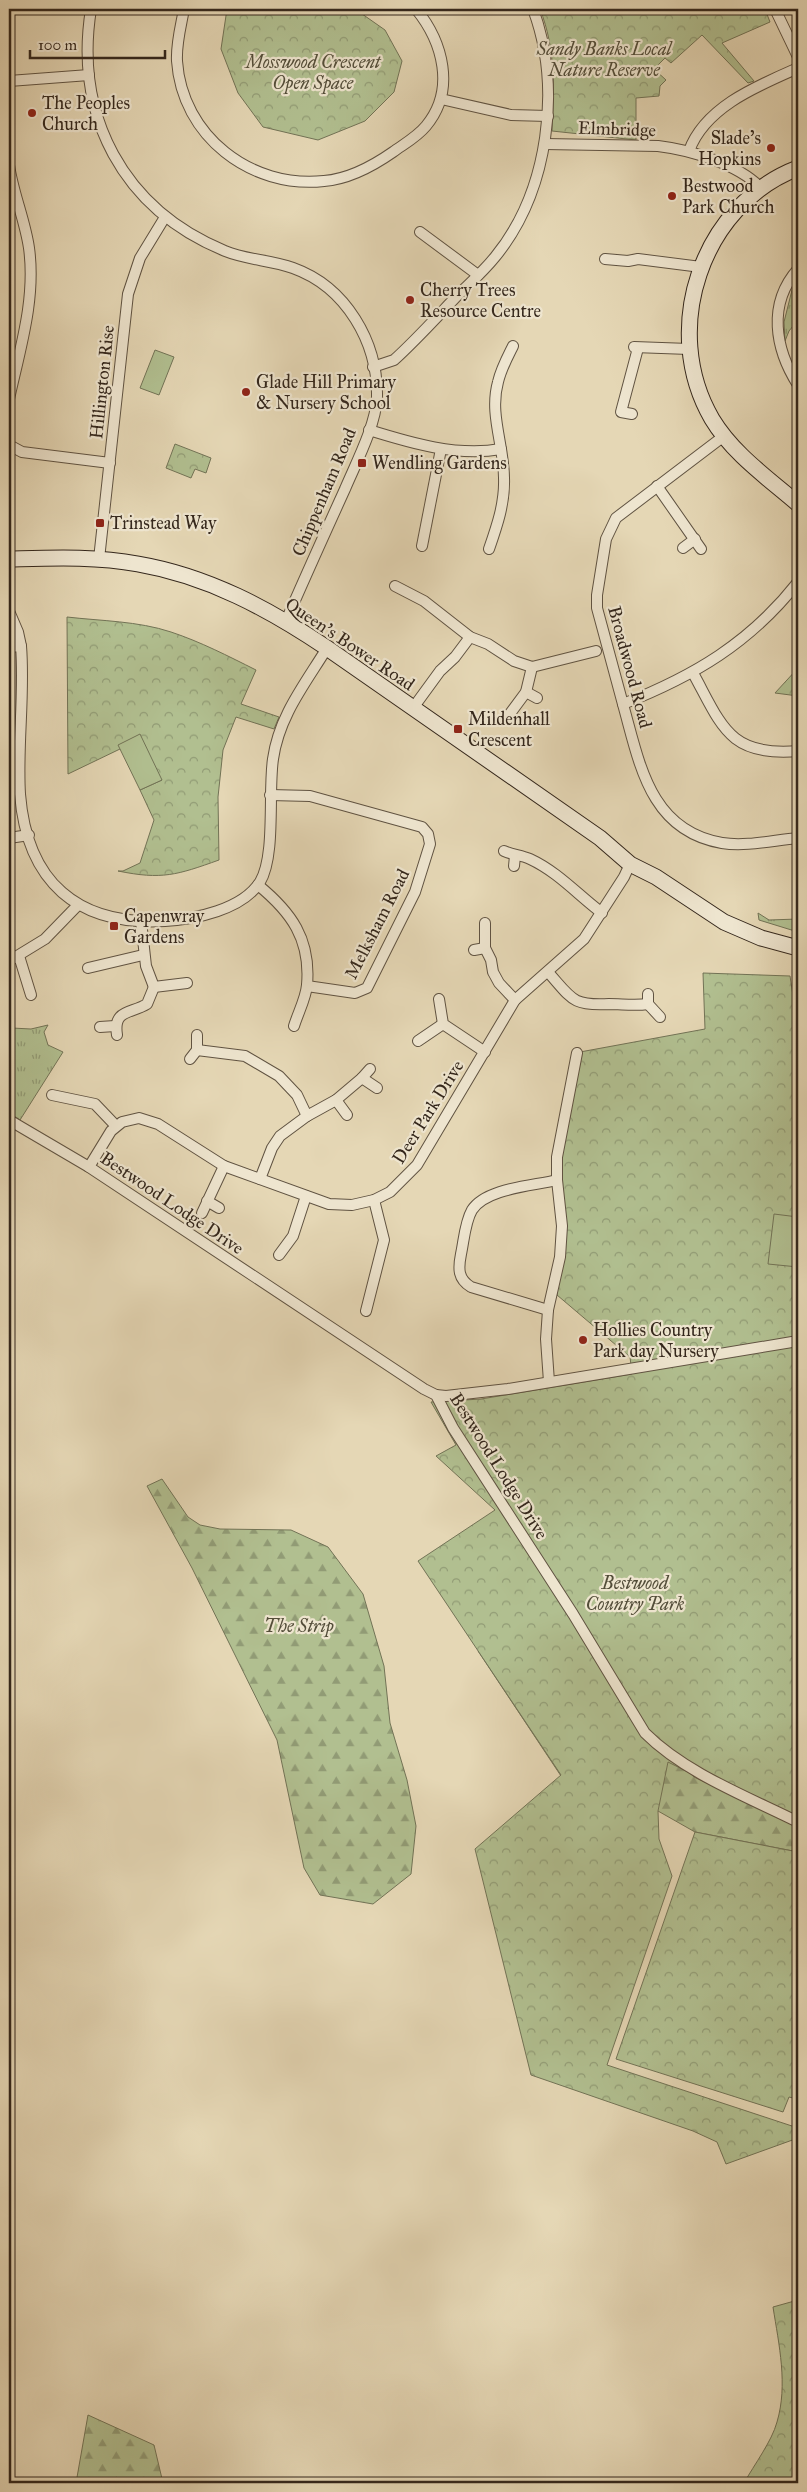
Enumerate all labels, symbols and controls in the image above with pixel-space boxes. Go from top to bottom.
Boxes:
scale bar [30,28,165,60]
text: 100 m [38,36,78,54]
park label: Sandy Banks Local Nature Reserve [536,38,674,81]
park label: Mosswood Crescent Open Space [244,51,382,95]
place label: The Peoples Church [42,92,130,135]
marker: The Peoples Church [26,107,38,119]
street label: Elmbridge [578,117,656,142]
place label: Slade's Hopkins [698,127,761,170]
marker: Slade's Hopkins [765,142,777,154]
place label: Bestwood Park Church [682,175,774,218]
marker: Bestwood Park Church [666,190,678,202]
place label: Cherry Trees Resource Centre [420,279,541,322]
marker: Cherry Trees Resource Centre [404,294,416,306]
street label: Hillington Rise [85,324,120,440]
place label: Glade Hill Primary & Nursery School [256,371,397,414]
marker: Glade Hill Primary & Nursery School [240,386,252,398]
street label: Chippenham Road [287,424,361,560]
place label: Wendling Gardens [372,452,507,475]
marker: Wendling Gardens [356,457,368,469]
place label: Trinstead Way [110,512,217,534]
marker: Trinstead Way [94,517,106,529]
street label: Queen's Bower Road [281,593,419,695]
street label: Broadwood Road [603,603,657,731]
place label: Mildenhall Crescent [468,708,550,751]
marker: Mildenhall Crescent [452,723,464,735]
street label: Melksham Road [340,865,414,983]
place label: Capenwray Gardens [124,905,205,948]
marker: Capenwray Gardens [108,920,120,932]
street label: Deer Park Drive [387,1056,469,1168]
street label: Bestwood Lodge Drive [96,1147,248,1260]
place label: Hollies Country Park day Nursery [593,1319,719,1362]
marker: Hollies Country Park day Nursery [577,1334,589,1346]
street label: Bestwood Lodge Drive [444,1389,553,1544]
park label: Bestwood Country Park [586,1572,684,1615]
park label: The Strip [264,1615,334,1638]

